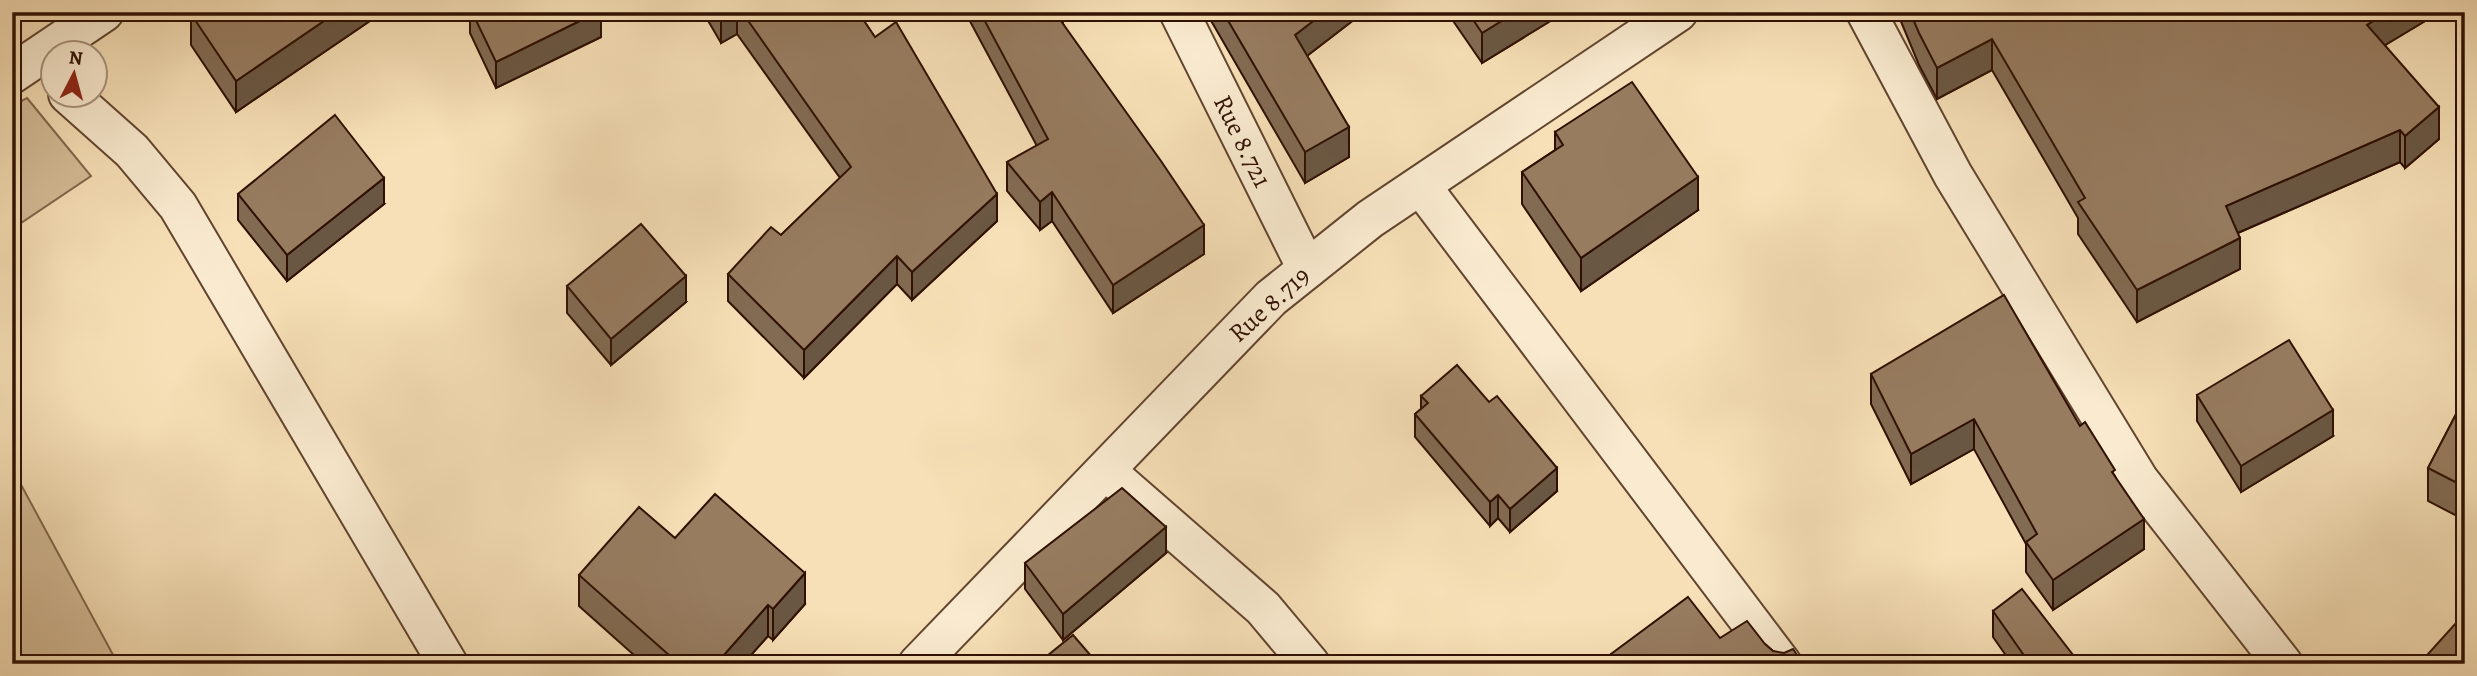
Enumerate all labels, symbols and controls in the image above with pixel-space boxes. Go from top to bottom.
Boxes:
north arrow [38,38,108,108]
text: N [67,44,84,72]
street label: Rue 8.721 [1205,89,1280,193]
street label: Rue 8.719 [1221,259,1318,350]

